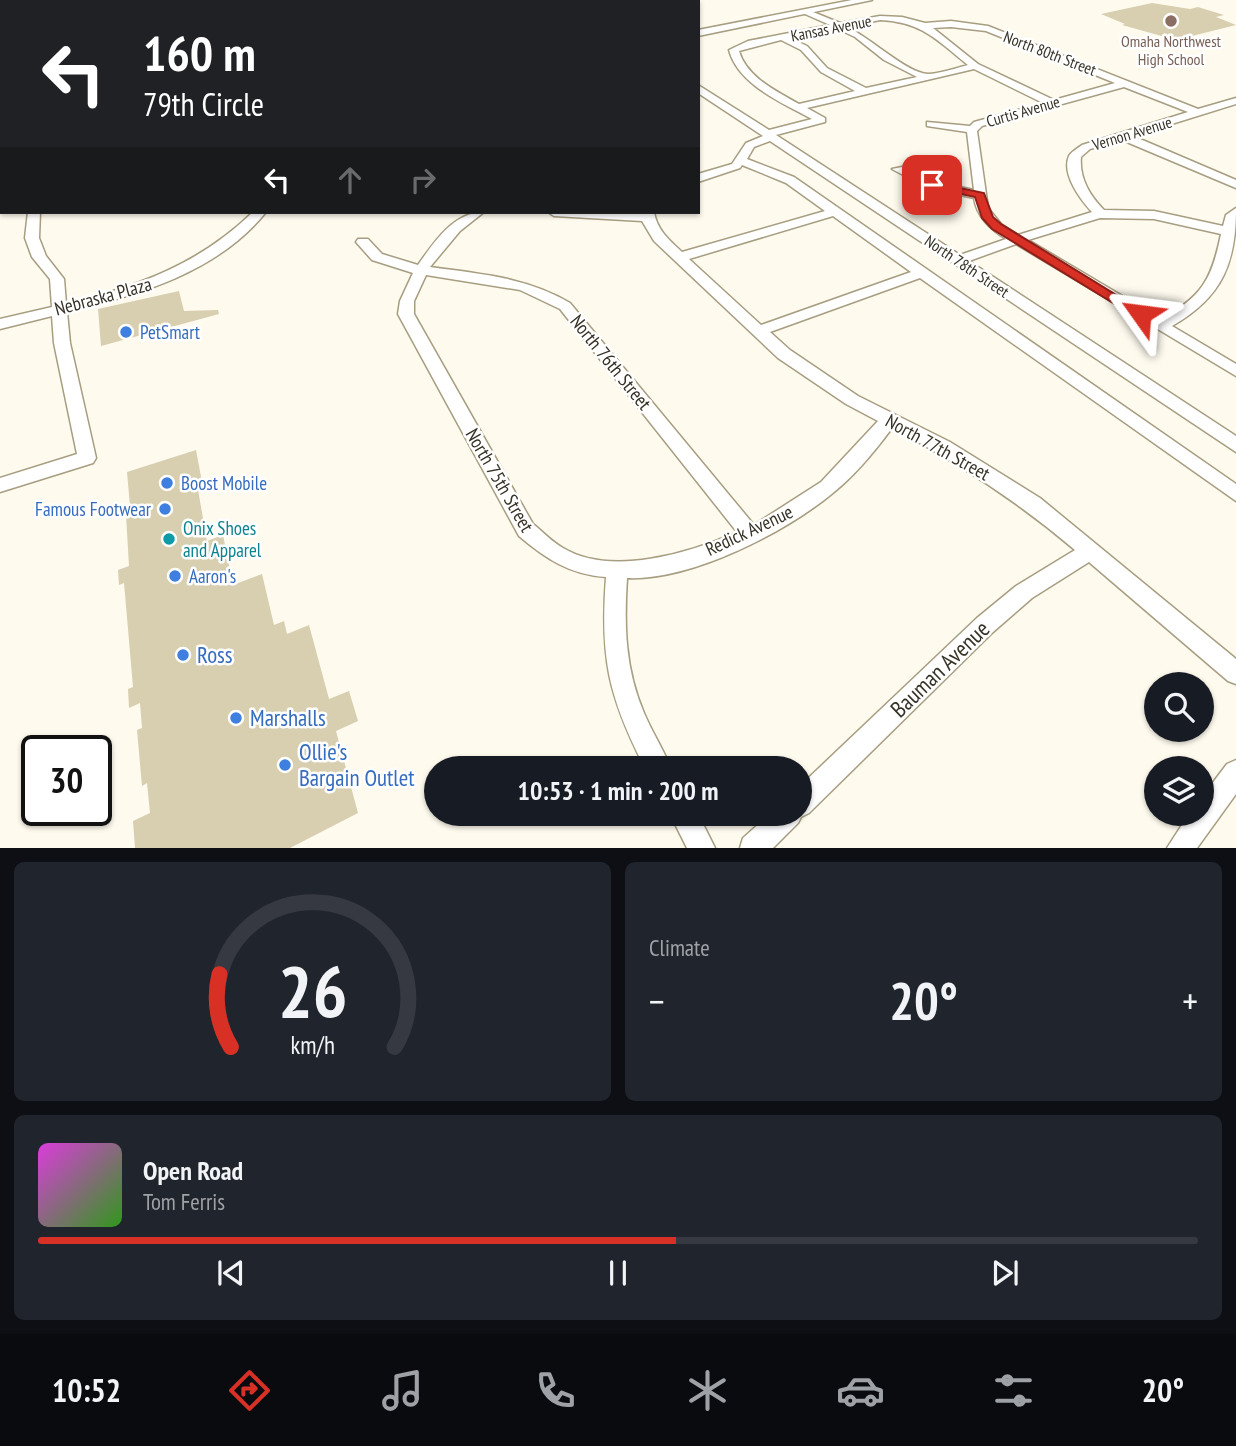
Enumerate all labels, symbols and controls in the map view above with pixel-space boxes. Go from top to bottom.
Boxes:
street label: Kansas Avenue [789,10,873,46]
marker: Omaha Northwest High School [1163,13,1179,29]
text: 160 m [143,21,256,85]
street label: North 80th Street [1001,26,1100,80]
icon: left [28,28,119,119]
place label: Omaha Northwest High School [1121,31,1222,69]
text: 79th Circle [143,83,264,125]
street label: Curtis Avenue [984,91,1062,131]
street label: Vernon Avenue [1089,111,1174,155]
pin [902,155,962,215]
icon: left [258,161,296,199]
icon: ahead [331,161,369,199]
icon: right [404,161,442,199]
icon: arrive [913,166,951,204]
street label: North 78th Street [921,230,1013,302]
street label: Nebraska Plaza [52,272,154,320]
position arrow [1104,277,1178,351]
street label: North 76th Street [565,309,657,415]
place label: PetSmart [140,320,201,344]
marker: PetSmart [118,324,134,340]
street label: North 77th Street [882,408,995,486]
street label: North 75th Street [461,424,540,537]
place label: Boost Mobile [181,471,267,495]
marker: Boost Mobile [159,475,175,491]
place label: Famous Footwear [35,497,152,521]
street label: Redick Avenue [701,499,797,561]
marker: Famous Footwear [157,501,173,517]
place label: Onix Shoes and Apparel [183,516,262,562]
marker: Onix Shoes and Apparel [161,531,177,547]
place label: Aaron's [189,564,236,588]
marker: Aaron's [167,568,183,584]
street label: Bauman Avenue [884,614,995,723]
place label: Ross [197,640,233,669]
marker: Ross [175,647,191,663]
map controls [1144,672,1214,826]
button: search [1144,672,1214,742]
place label: Marshalls [250,703,326,732]
marker: Marshalls [228,710,244,726]
speed limit sign: 30 [21,735,112,826]
place label: Ollie's Bargain Outlet [299,737,415,792]
button: layers [1144,756,1214,826]
marker: Ollie's Bargain Outlet [277,757,293,773]
text: 10:53 · 1 min · 200 m [518,774,718,807]
text: Climate [649,933,710,962]
text: 26 [278,944,347,1038]
text: 20° [889,967,958,1034]
text: − [649,976,665,1025]
text: + [1182,976,1198,1025]
text: km/h [290,1029,335,1061]
text: Open Road [143,1154,243,1187]
text: Tom Ferris [143,1187,225,1216]
icon: previous [212,1254,250,1292]
icon: pause [599,1254,637,1292]
icon: next [986,1254,1024,1292]
icon: directions [225,1366,274,1415]
icon: music [378,1366,427,1415]
icon: phone [531,1366,580,1415]
icon: climate [683,1366,732,1415]
icon: car [836,1366,885,1415]
icon: filters [989,1366,1038,1415]
text: 10:52 [52,1369,121,1411]
text: 20° [1142,1369,1184,1411]

